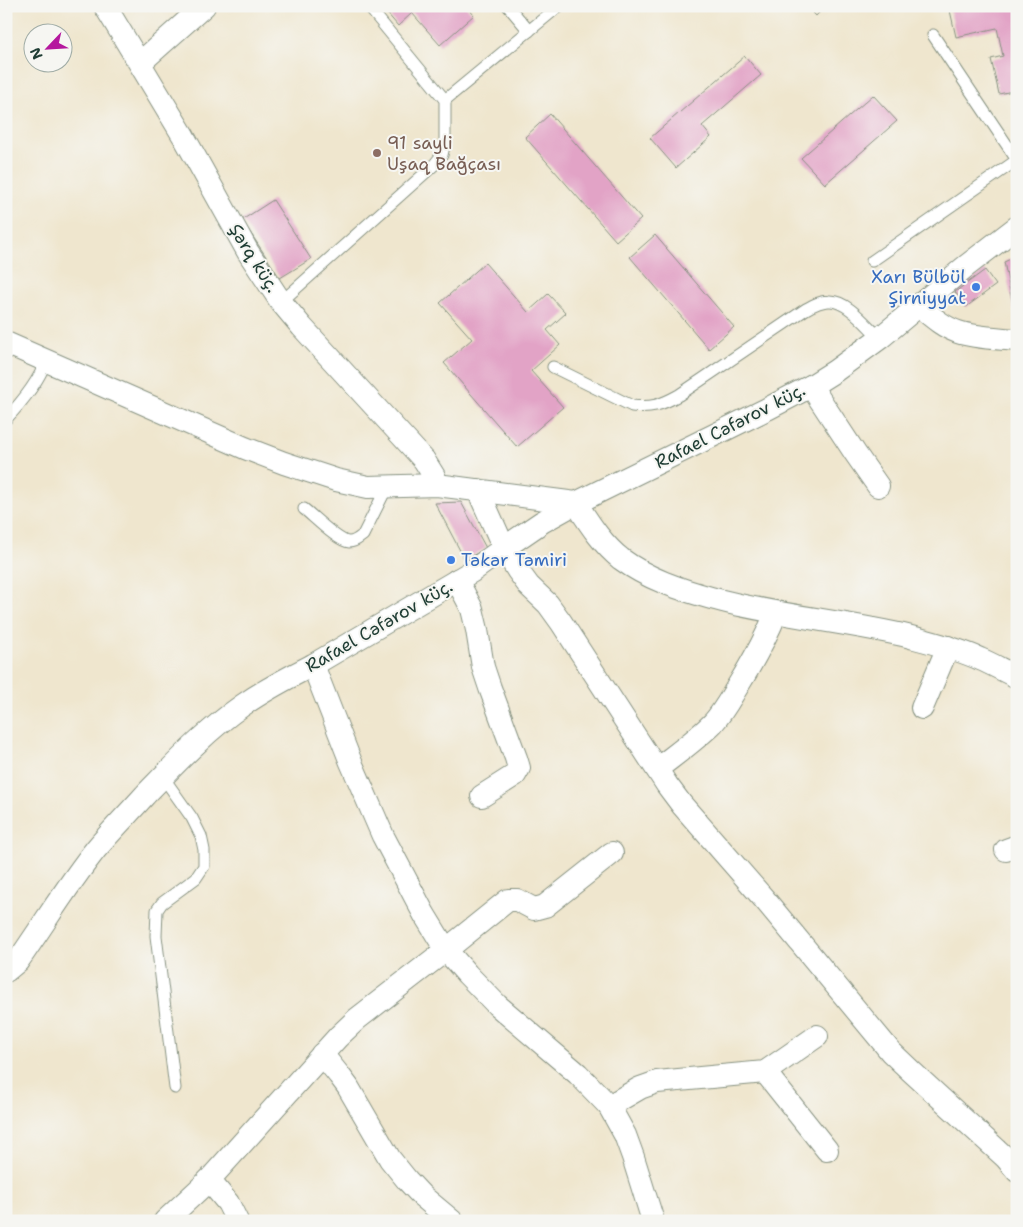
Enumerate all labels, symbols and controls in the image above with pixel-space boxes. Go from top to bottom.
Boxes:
north arrow [22,22,72,72]
text: N [26,45,47,62]
place label: 91 sayli Uşaq Bağçası [387,131,501,176]
marker: 91 sayli Uşaq Bağçası [371,147,383,159]
street label: Şərq küç. [223,219,285,297]
place label: Xarı Bülbül Şirniyyat [871,265,967,310]
marker: Xarı Bülbül Şirniyyat [970,281,982,293]
street label: Rafael Cəfərov küç. [651,378,809,474]
place label: Təkər Təmiri [461,548,567,572]
marker: Təkər Təmiri [445,554,457,566]
street label: Rafael Cəfərov küç. [301,574,457,678]

